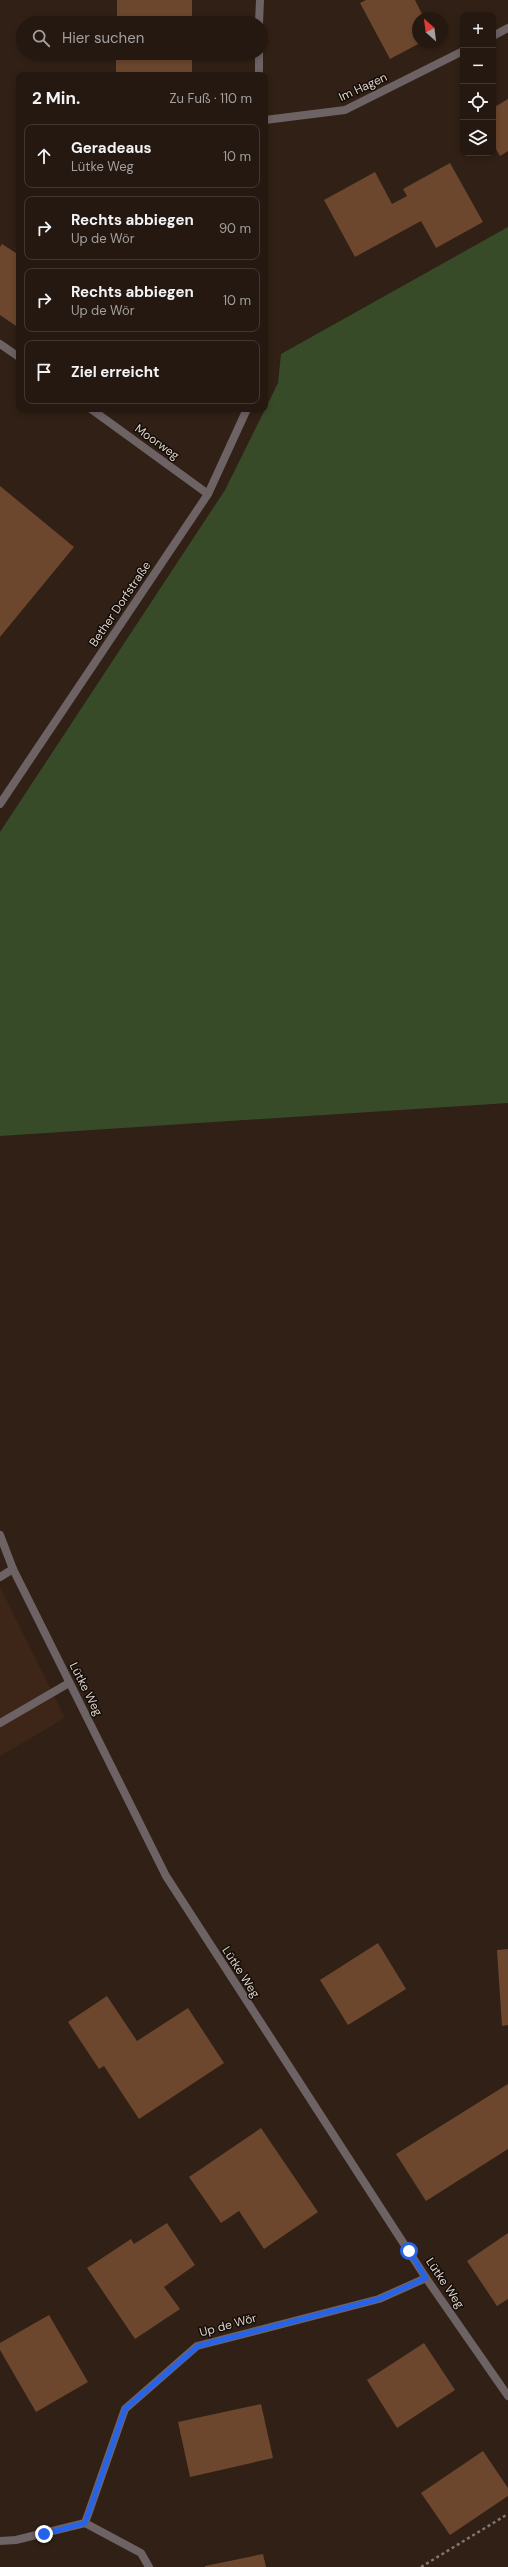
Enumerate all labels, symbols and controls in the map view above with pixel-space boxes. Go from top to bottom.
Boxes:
north arrow [412,12,448,48]
map controls [460,12,496,156]
button: + [460,12,496,48]
search box [16,16,268,60]
icon: search [30,27,52,49]
text: Hier suchen [62,28,144,48]
button: − [460,48,496,84]
street label: Im Hagen [336,69,390,105]
button: locate [460,84,496,120]
text: 2 Min. [32,87,80,109]
text: Zu Fuß · 110 m [170,90,252,107]
button: layers [460,120,496,156]
text: Geradeaus [71,138,152,158]
icon: ahead [33,145,55,167]
text: 10 m [223,148,251,165]
text: Lütke Weg [71,158,134,175]
text: Rechts abbiegen [71,210,194,230]
icon: right [33,217,55,239]
text: 90 m [219,220,251,237]
text: Up de Wör [71,230,135,247]
text: Rechts abbiegen [71,282,194,302]
icon: right [33,289,55,311]
text: 10 m [223,292,251,309]
text: Up de Wör [71,302,135,319]
icon: arrive [33,361,55,383]
text: Ziel erreicht [71,362,160,382]
street label: Moorweg [132,420,183,464]
street label: Bether Dorfstraße [86,558,155,650]
street label: Lütke Weg [66,1660,106,1719]
street label: Lütke Weg [218,1943,264,2001]
route start [400,2242,418,2260]
street label: Lütke Weg [422,2254,468,2312]
street label: Up de Wör [198,2310,259,2340]
route end [35,2525,53,2543]

